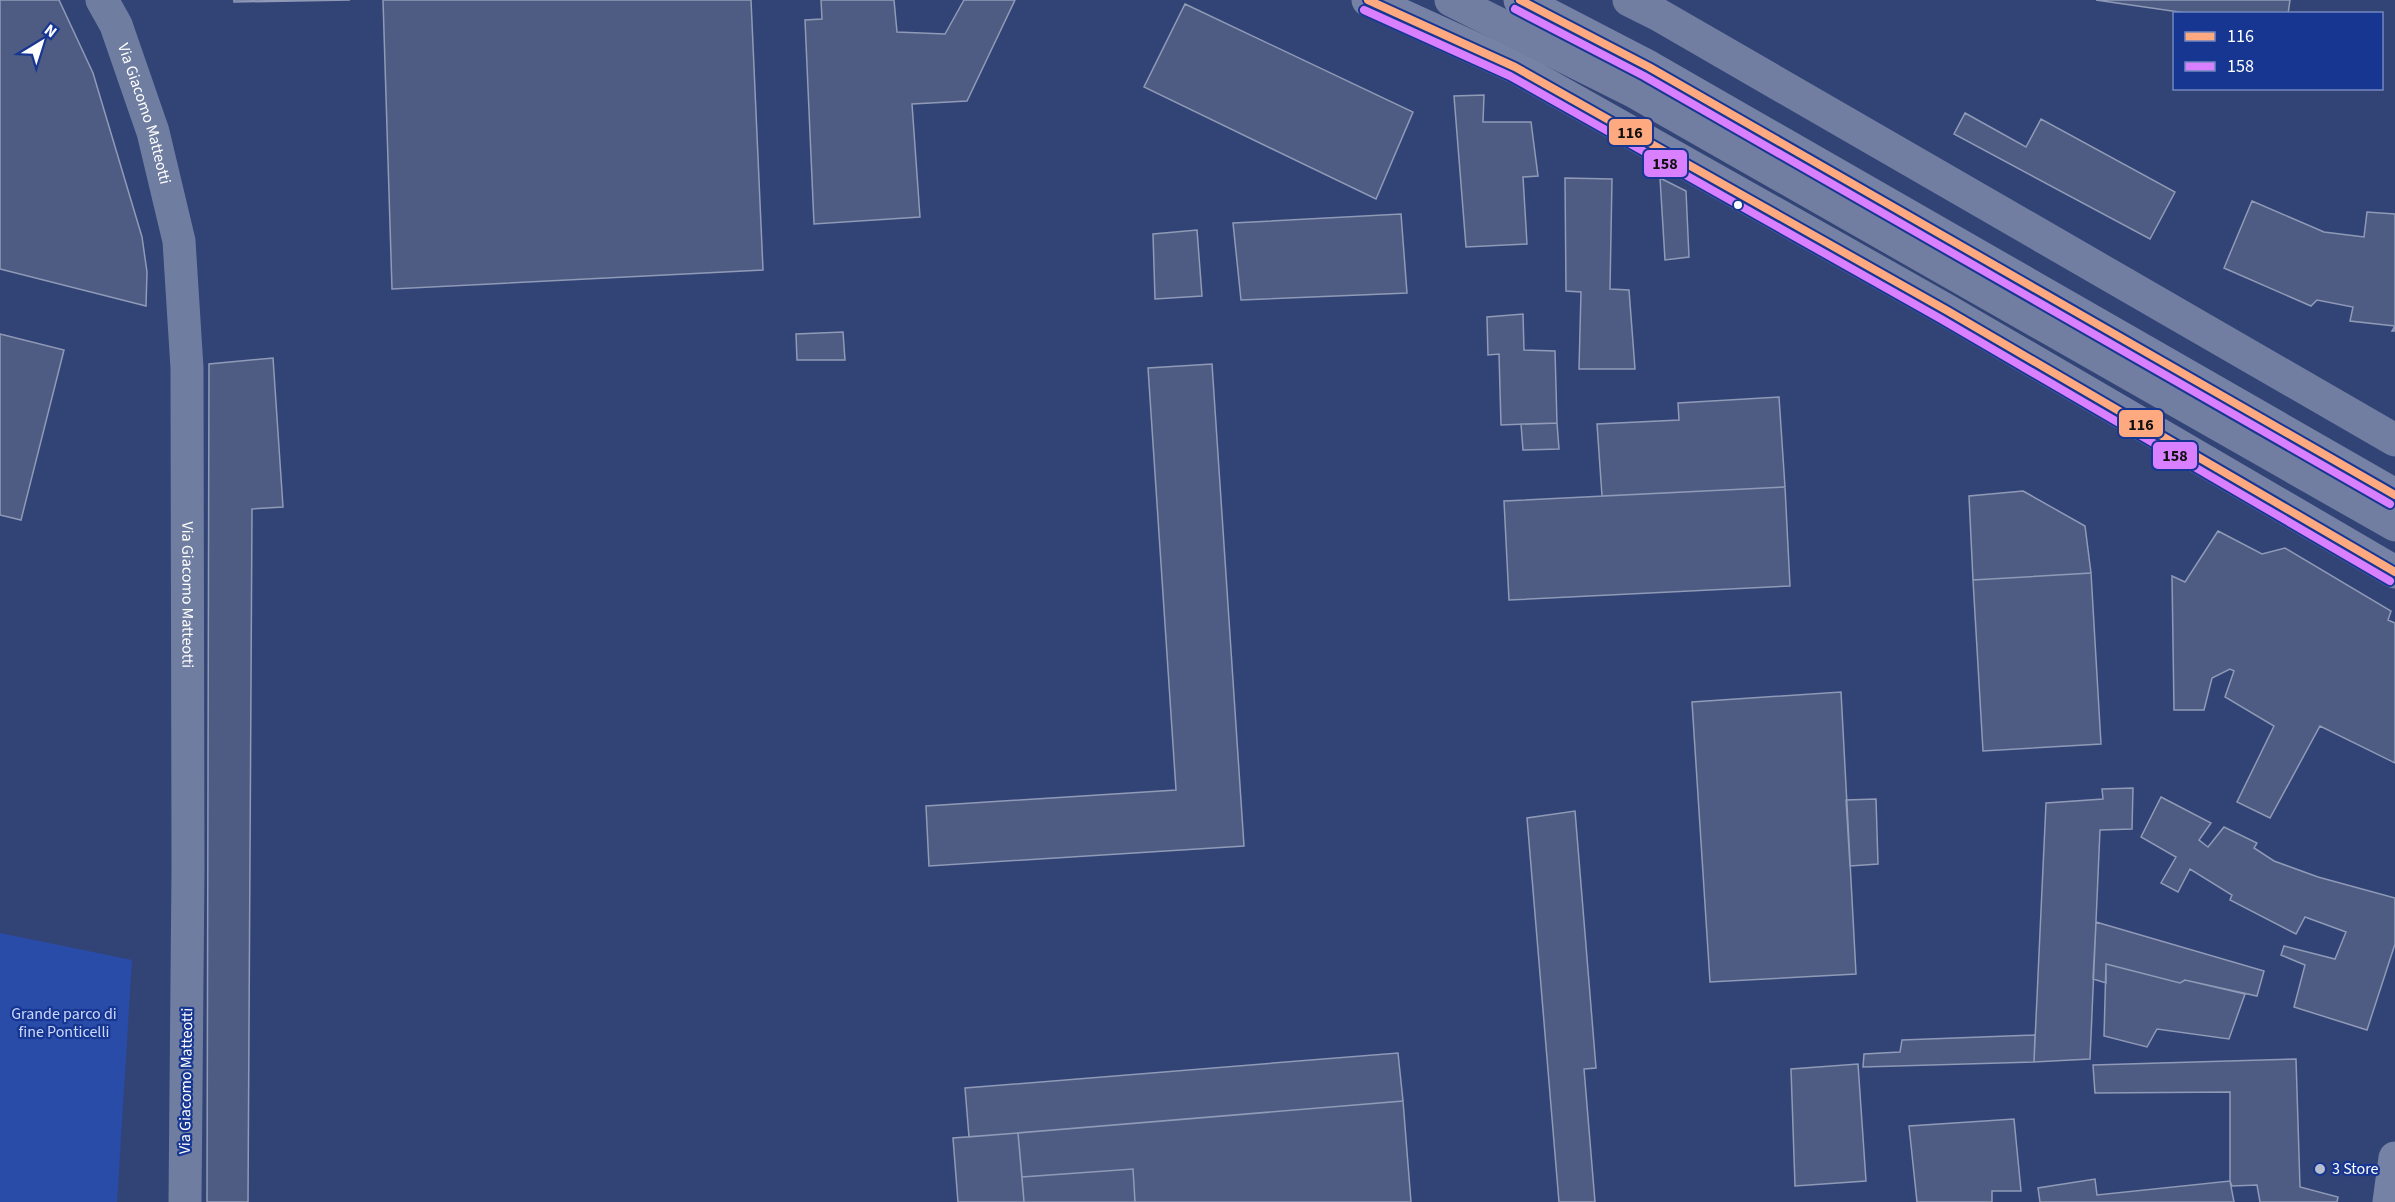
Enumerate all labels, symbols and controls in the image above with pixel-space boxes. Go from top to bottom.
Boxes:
north arrow [12,12,72,72]
legend [2173,12,2383,90]
text: N [40,19,62,43]
text: 116 [2227,24,2254,49]
street label: Via Giacomo Matteotti [112,40,176,187]
text: 158 [2227,54,2254,79]
line badge: 116 [1608,118,1653,146]
text: 116 [1617,122,1643,144]
line badge: 158 [1643,149,1688,178]
text: 158 [1652,153,1678,175]
unlabelled marker [1732,199,1744,211]
line badge: 116 [2118,409,2164,438]
text: 116 [2128,414,2154,436]
line badge: 158 [2152,441,2198,470]
text: 158 [2162,445,2188,467]
street label: Via Giacomo Matteotti [176,521,199,668]
park label: Grande parco di fine Ponticelli [11,1003,117,1043]
street label: Via Giacomo Matteotti [174,1008,198,1154]
place label: 3 Store [2332,1158,2379,1180]
marker: 3 Store [2313,1162,2327,1176]

